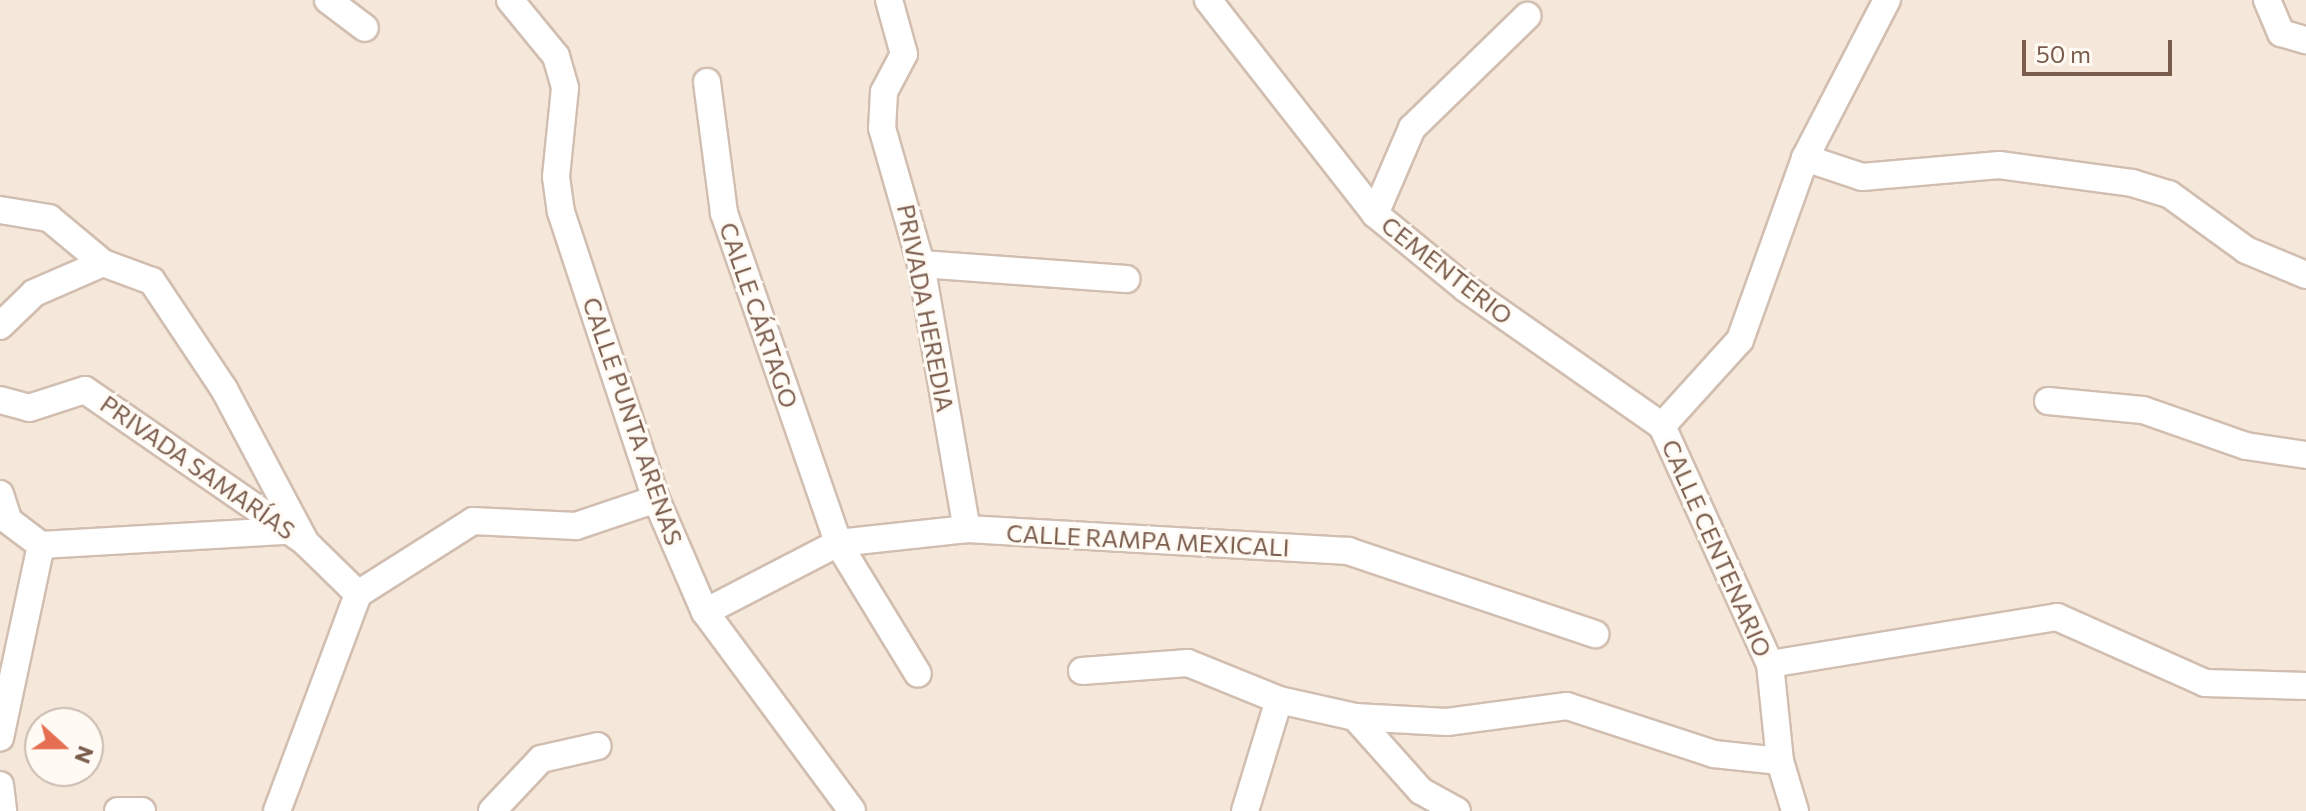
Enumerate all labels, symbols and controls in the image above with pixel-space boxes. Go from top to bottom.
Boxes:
scale bar [2026,24,2176,74]
text: 50 m [2036,39,2091,68]
street label: PRIVADA HEREDIA [892,202,960,414]
street label: CEMENTERIO [1376,210,1518,330]
street label: CALLE CÁRTAGO [714,218,804,412]
street label: CALLE PUNTA ARENAS [577,293,689,549]
street label: PRIVADA SAMARÍAS [95,389,301,545]
street label: CALLE CENTENARIO [1656,435,1778,661]
street label: CALLE RAMPA MEXICALI [1006,518,1290,562]
north arrow [24,707,104,787]
text: N [69,743,101,768]

